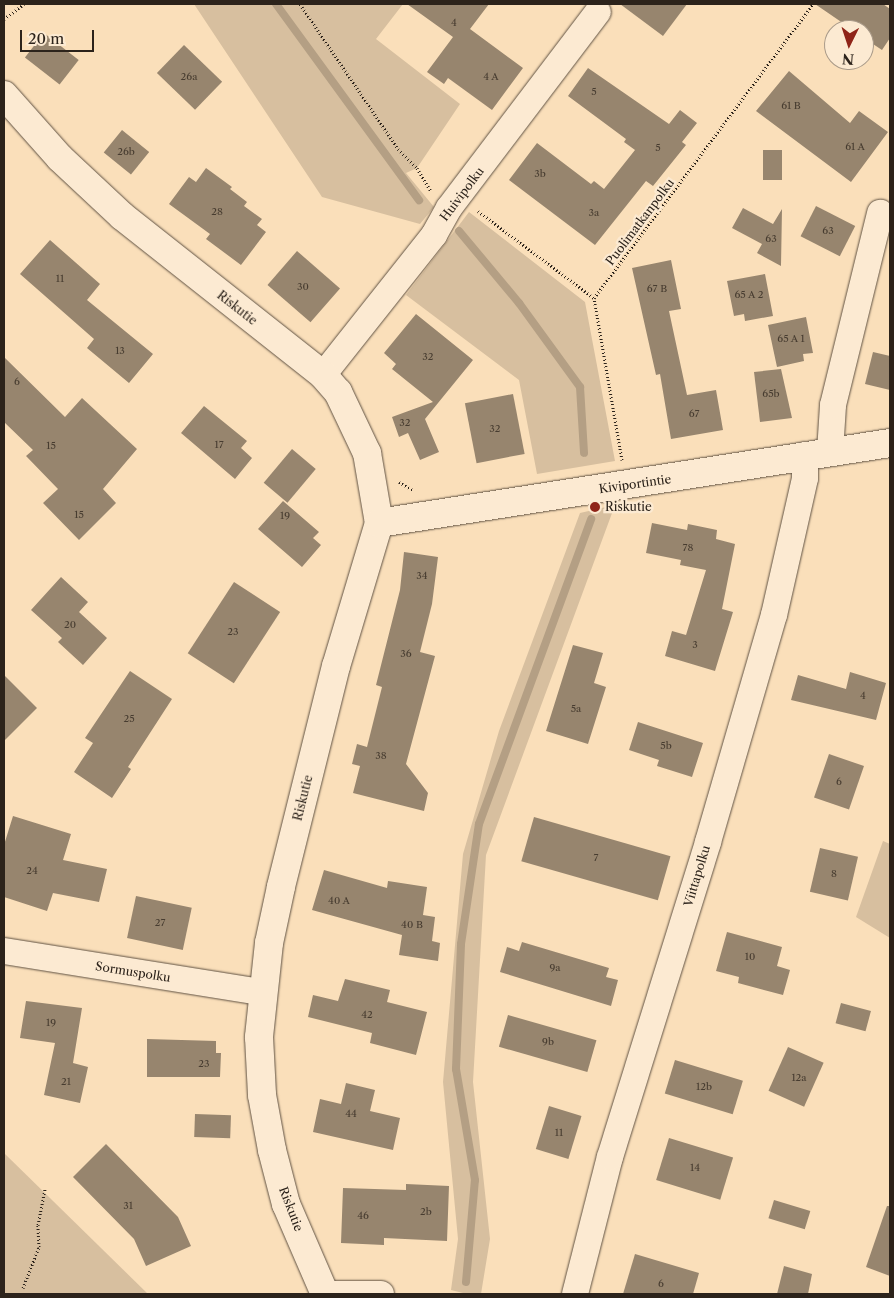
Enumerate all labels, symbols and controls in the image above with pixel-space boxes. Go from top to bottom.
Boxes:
house number: 4 [451,17,457,29]
scale bar [22,20,96,52]
north arrow [824,20,874,70]
text: 20 m [28,29,64,48]
text: N [841,50,855,68]
house number: 26a [181,71,197,83]
house number: 4 A [483,71,499,83]
house number: 5 [591,86,597,98]
house number: 61 B [781,100,801,112]
house number: 61 A [845,141,865,153]
house number: 5 [655,142,661,154]
house number: 26b [117,146,135,158]
street label: Huivipolku [437,164,487,224]
house number: 3b [534,168,546,180]
street label: Puolimatkanpolku [603,176,677,268]
house number: 28 [211,206,223,218]
house number: 3a [589,207,599,219]
house number: 63 [822,225,834,237]
house number: 63 [765,233,777,245]
house number: 11 [56,273,64,285]
house number: 30 [297,281,309,293]
house number: 67 B [647,283,667,295]
street label: Riskutie [214,288,260,328]
house number: 65 A 2 [734,289,764,301]
house number: 65 A 1 [777,333,805,345]
house number: 13 [115,345,125,357]
house number: 32 [422,351,434,363]
house number: 6 [14,376,20,388]
house number: 65b [762,388,780,400]
house number: 67 [689,408,699,420]
house number: 32 [399,417,411,429]
house number: 32 [489,423,501,435]
house number: 17 [214,439,224,451]
house number: 15 [46,440,56,452]
street label: Kiviportintie [598,472,672,496]
place label: Riskutie [605,500,652,514]
marker: Riskutie [589,501,601,513]
house number: 15 [74,509,84,521]
house number: 19 [280,510,290,522]
house number: 78 [683,542,693,554]
house number: 34 [416,570,428,582]
house number: 20 [64,619,76,631]
house number: 23 [227,626,239,638]
house number: 3 [692,639,698,651]
house number: 36 [400,648,412,660]
house number: 4 [860,690,866,702]
house number: 5a [571,703,581,715]
house number: 25 [123,713,135,725]
house number: 5b [660,740,672,752]
house number: 38 [375,750,387,762]
street label: Riskutie [290,774,316,822]
house number: 6 [836,776,842,788]
street label: Viittapolku [681,844,713,908]
house number: 7 [594,852,598,864]
house number: 24 [26,865,38,877]
house number: 8 [831,868,837,880]
house number: 40 A [328,895,350,907]
house number: 27 [155,917,165,929]
house number: 40 B [401,919,423,931]
house number: 10 [745,951,755,963]
street label: Sormuspolku [94,959,172,985]
house number: 9a [549,962,561,974]
house number: 42 [361,1009,373,1021]
house number: 19 [46,1017,56,1029]
house number: 9b [542,1036,554,1048]
house number: 23 [198,1058,210,1070]
house number: 12a [791,1072,807,1084]
house number: 21 [61,1076,71,1088]
house number: 12b [696,1081,712,1093]
house number: 44 [345,1108,357,1120]
house number: 11 [555,1127,563,1139]
house number: 14 [690,1162,700,1174]
street label: Riskutie [276,1185,306,1233]
house number: 31 [123,1200,133,1212]
house number: 2b [420,1206,432,1218]
house number: 46 [357,1210,369,1222]
house number: 6 [658,1278,664,1290]

